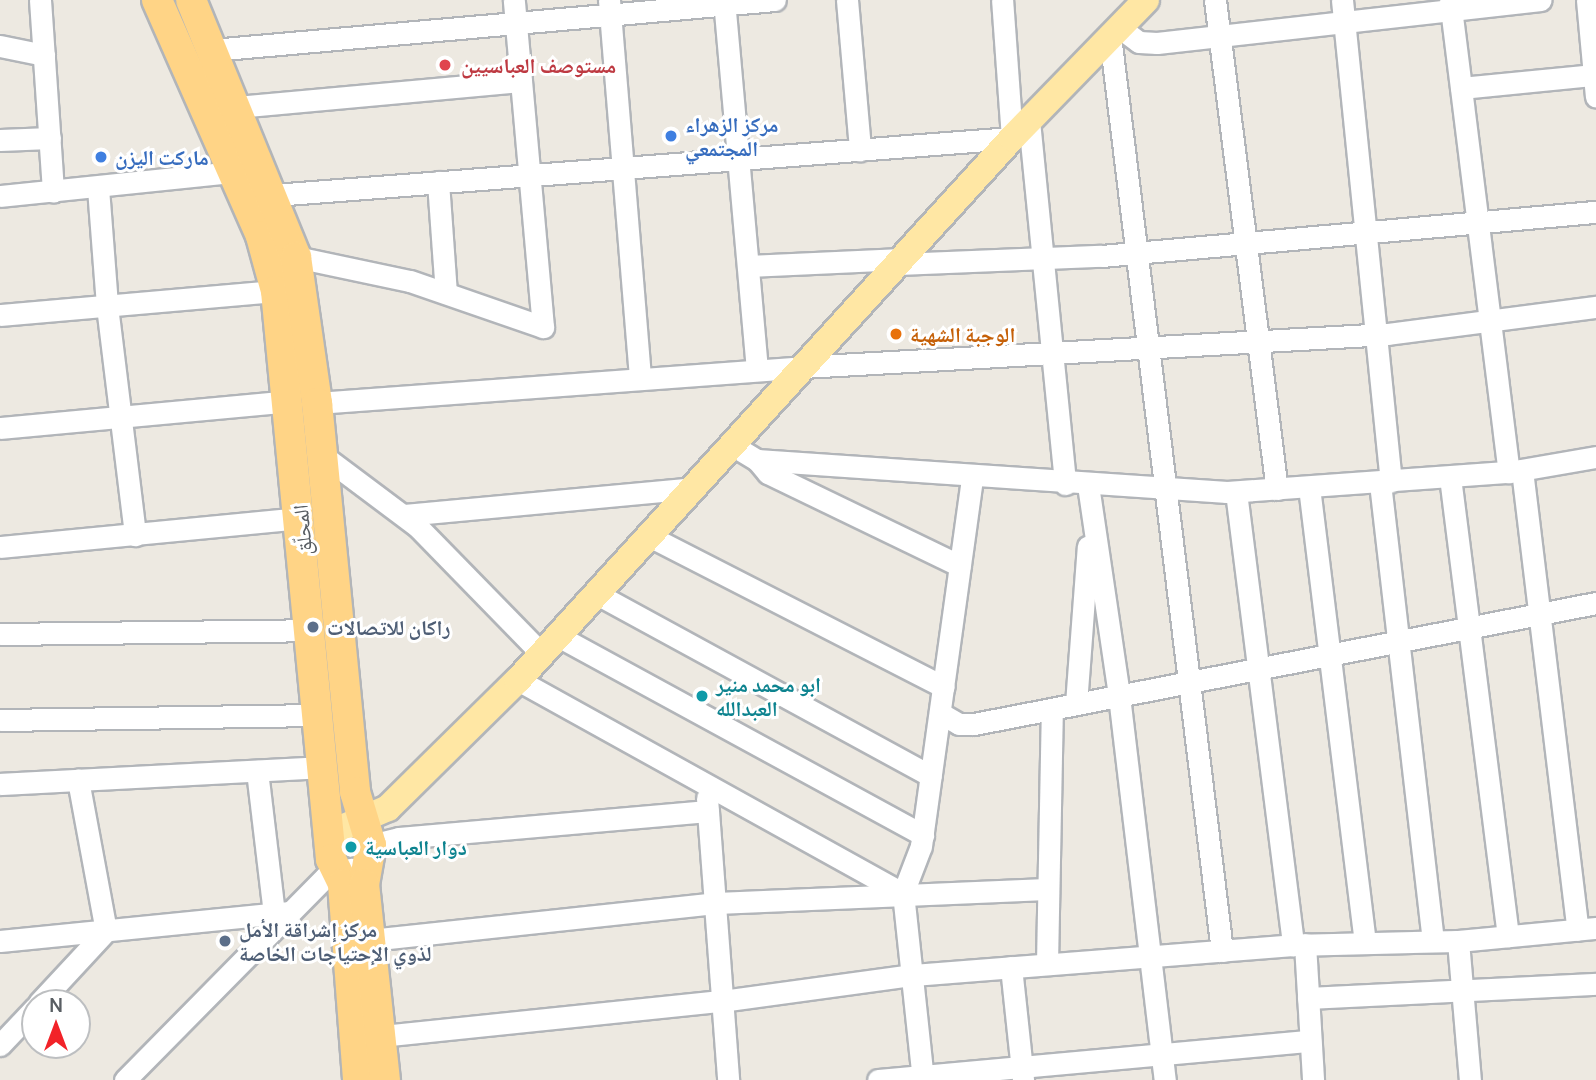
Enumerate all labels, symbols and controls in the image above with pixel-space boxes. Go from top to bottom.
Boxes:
place label: مستوصف العباسيين [461,52,616,78]
marker: مستوصف العباسيين [435,55,455,75]
place label: مركز الزهراء المجتمعي [685,111,778,161]
marker: مركز الزهراء المجتمعي [663,128,679,144]
place label: ماركت اليزن [115,144,209,170]
marker: ماركت اليزن [93,149,109,165]
place label: الوجبة الشهية [910,321,1015,347]
marker: الوجبة الشهية [888,326,904,342]
street label: المحلّق [287,504,317,556]
place label: راكان للاتصالات [327,614,450,640]
marker: راكان للاتصالات [305,619,321,635]
place label: ابو محمد منير العبدالله [716,671,821,721]
marker: ابو محمد منير العبدالله [694,688,710,704]
place label: دوار العباسية [365,834,467,860]
marker: دوار العباسية [343,839,359,855]
place label: مركز إشراقة الأمل لذوي الإحتياجات الخاصة [239,916,432,966]
marker: مركز إشراقة الأمل لذوي الإحتياجات الخاصة [217,933,233,949]
north arrow [21,989,91,1059]
text: N [49,992,63,1018]

